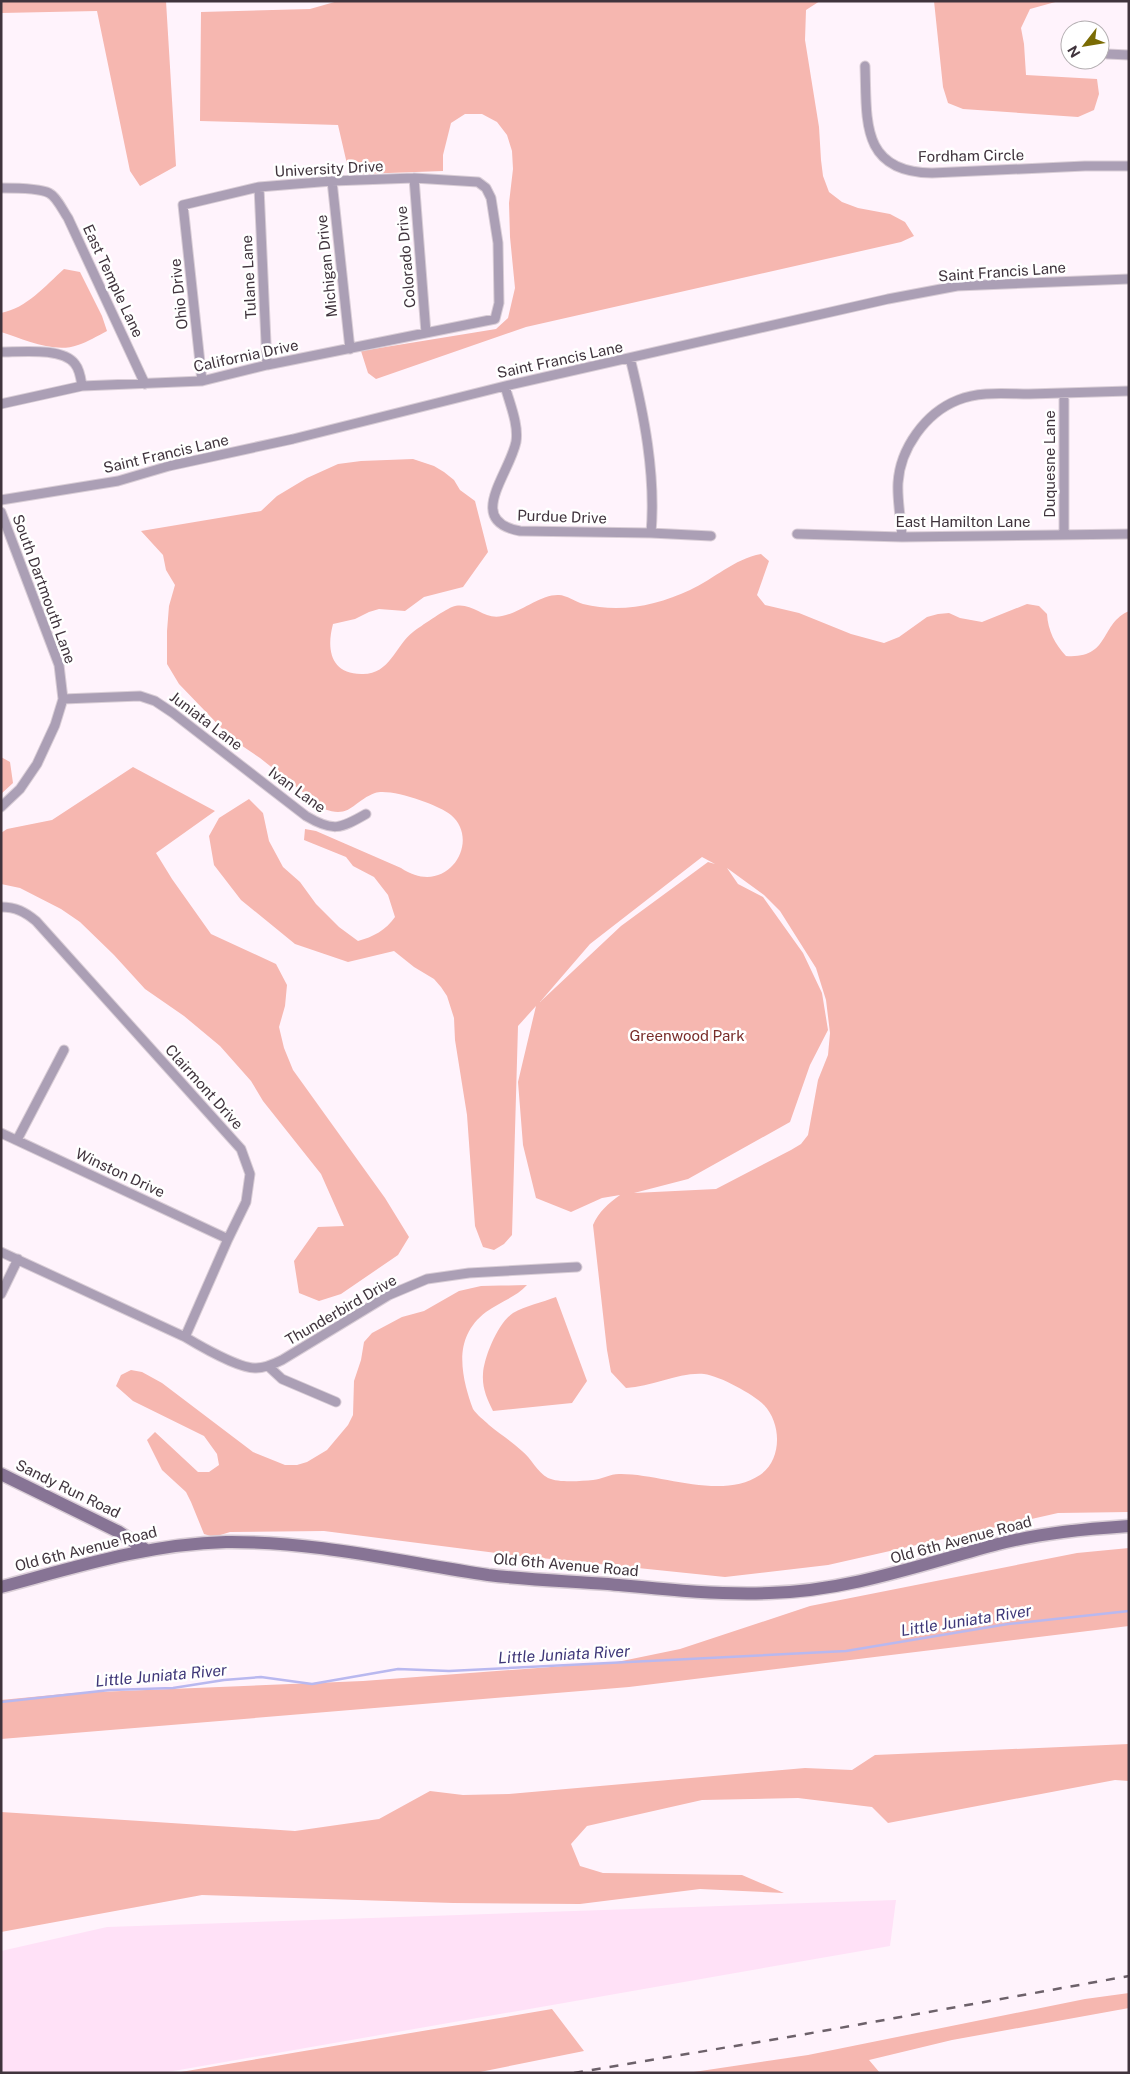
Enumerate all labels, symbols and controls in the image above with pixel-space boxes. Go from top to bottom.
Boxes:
north arrow [1060,20,1110,70]
text: N [1064,43,1084,61]
street label: Fordham Circle [918,146,1024,165]
street label: University Drive [274,157,384,180]
street label: Colorado Drive [393,205,418,309]
street label: Michigan Drive [313,214,340,318]
street label: East Temple Lane [80,222,147,340]
street label: Tulane Lane [238,235,259,320]
street label: Ohio Drive [166,258,191,330]
street label: Saint Francis Lane [937,259,1066,284]
street label: California Drive [192,336,300,375]
street label: Saint Francis Lane [495,338,624,381]
street label: Duquesne Lane [1041,410,1058,518]
street label: Saint Francis Lane [102,431,230,476]
street label: Purdue Drive [517,506,607,527]
street label: South Dartmouth Lane [10,512,79,666]
street label: East Hamilton Lane [895,513,1031,530]
street label: Juniata Lane [167,688,246,753]
street label: Ivan Lane [266,763,329,816]
park label: Greenwood Park [629,1027,745,1044]
street label: Clairmont Drive [162,1041,247,1132]
street label: Winston Drive [73,1144,167,1201]
street label: Thunderbird Drive [282,1271,399,1348]
street label: Sandy Run Road [13,1456,123,1521]
street label: Old 6th Avenue Road [888,1512,1033,1567]
street label: Old 6th Avenue Road [13,1523,159,1574]
street label: Old 6th Avenue Road [493,1550,639,1579]
water label: Little Juniata River [899,1601,1034,1640]
water label: Little Juniata River [498,1642,631,1667]
water label: Little Juniata River [94,1660,229,1691]

